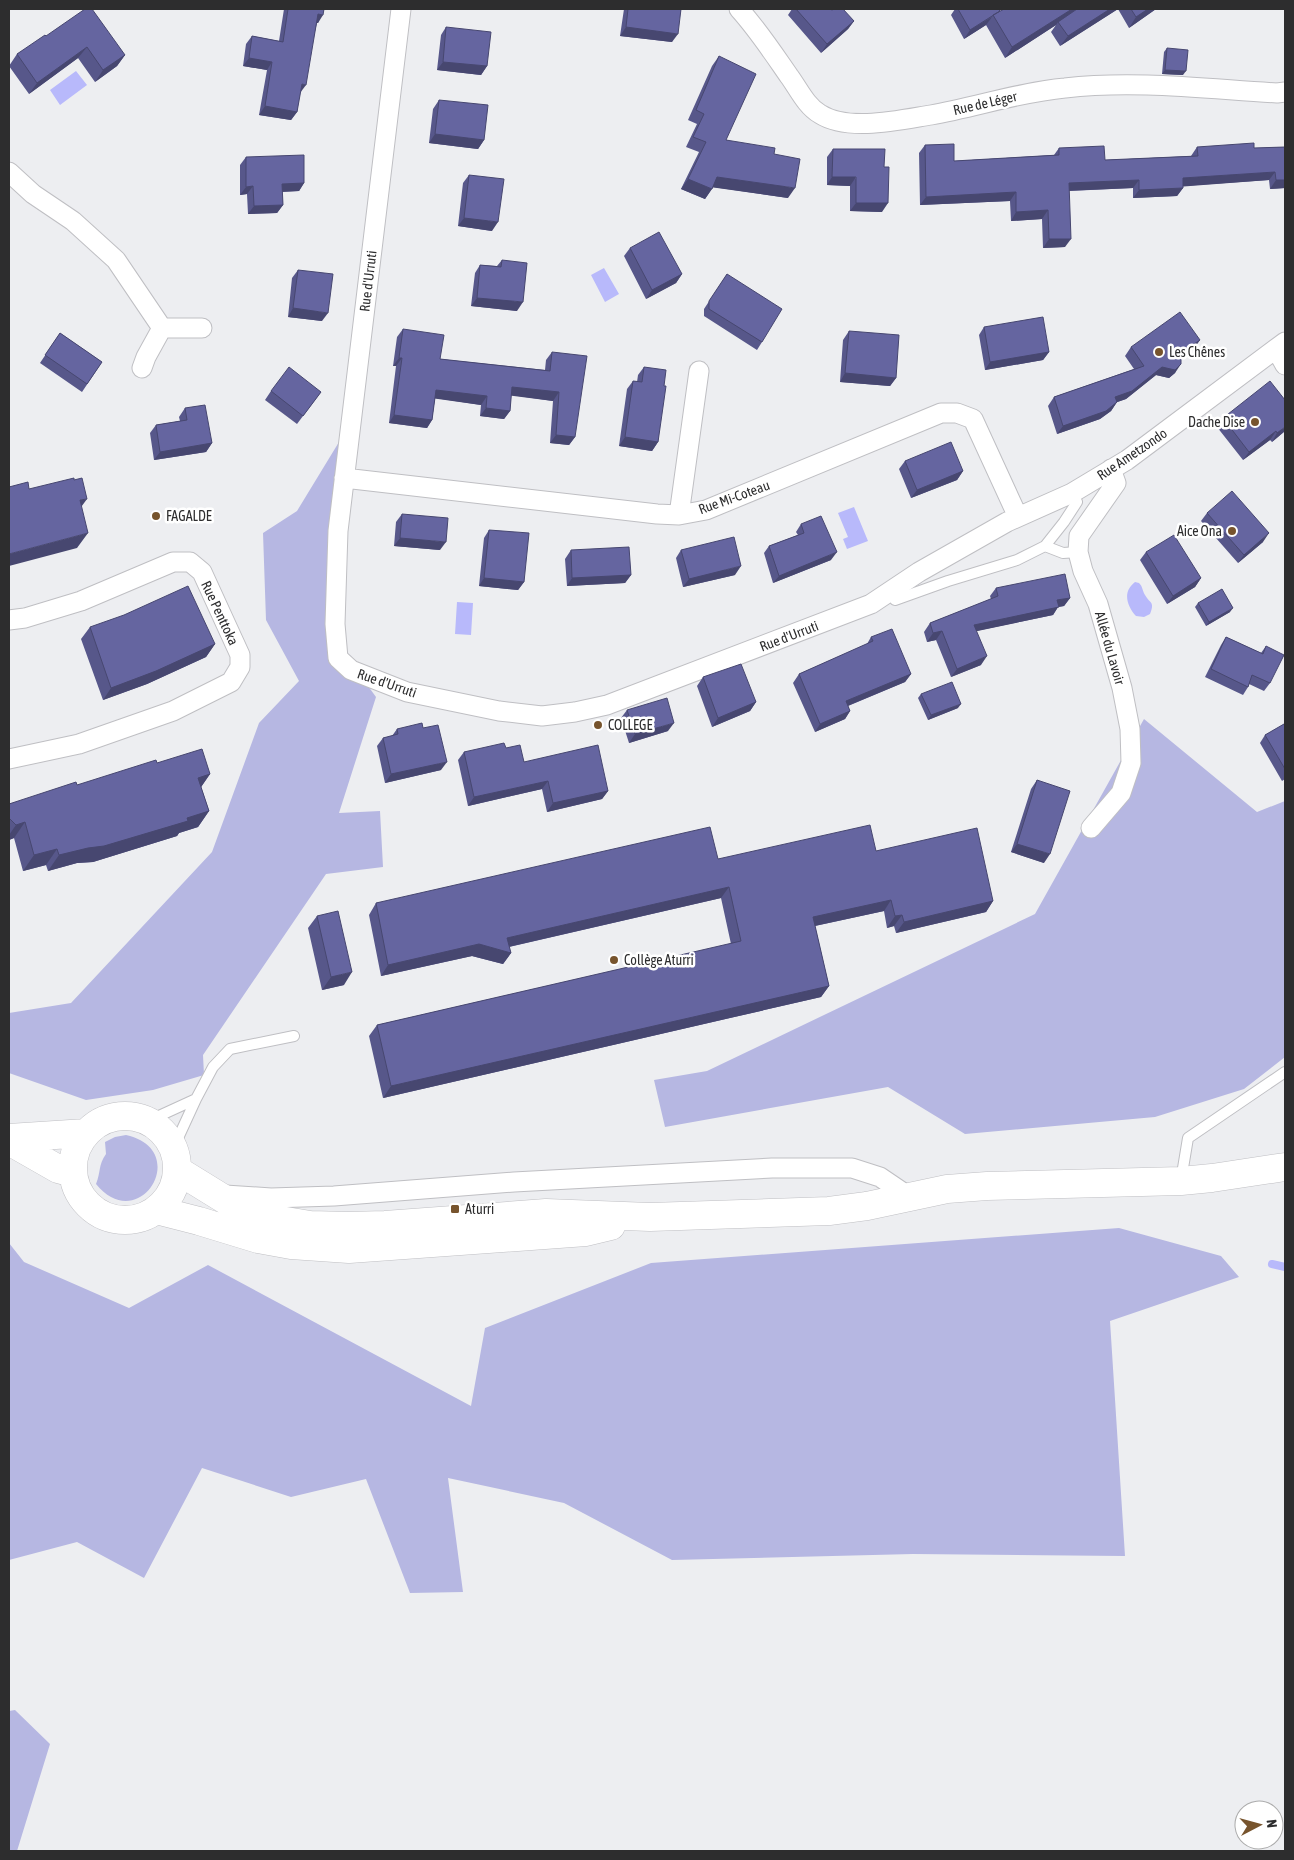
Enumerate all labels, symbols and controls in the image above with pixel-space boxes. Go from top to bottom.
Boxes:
street label: Rue de Léger [952,88,1019,118]
street label: Rue d'Urruti [356,249,380,313]
place label: Les Chênes [1169,344,1225,360]
marker: Les Chênes [1153,346,1165,358]
place label: Dache Dise [1188,414,1245,430]
marker: Dache Dise [1249,416,1261,428]
street label: Rue Ametzondo [1094,425,1170,483]
street label: Rue Mi-Coteau [696,477,772,517]
place label: FAGALDE [166,508,212,524]
marker: FAGALDE [150,510,162,522]
place label: Aice Ona [1177,523,1222,539]
marker: Aice Ona [1226,525,1238,537]
street label: Rue Penttoka [198,578,242,648]
street label: Allée du Lavoir [1092,609,1128,687]
street label: Rue d'Urruti [757,618,821,654]
street label: Rue d'Urruti [355,665,419,701]
place label: COLLEGE [608,717,652,733]
marker: COLLEGE [592,719,604,731]
place label: Collège Aturri [624,952,694,968]
marker: Collège Aturri [608,954,620,966]
place label: Aturri [465,1201,494,1217]
marker: Aturri [449,1203,461,1215]
north arrow [1234,1800,1284,1850]
text: N [1264,1819,1280,1829]

